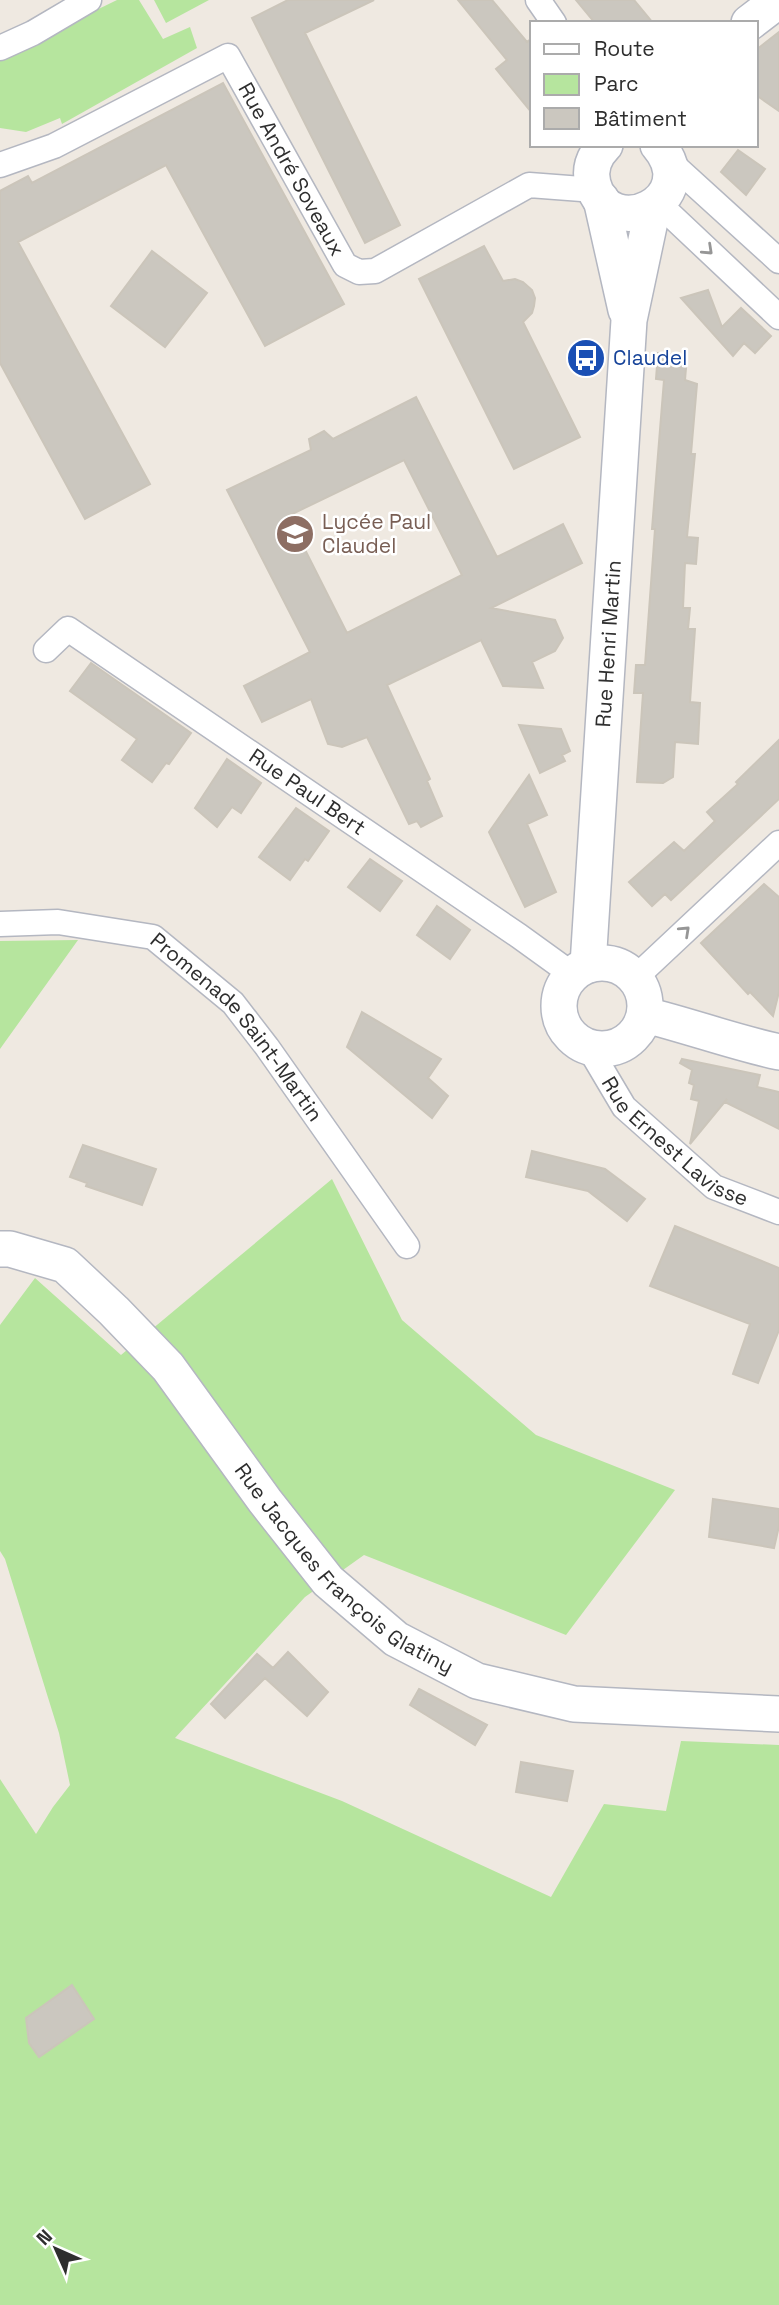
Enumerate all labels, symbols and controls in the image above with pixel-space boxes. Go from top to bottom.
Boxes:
legend [530,21,758,147]
text: Route [594,35,655,62]
text: Parc [594,70,639,97]
street label: Rue André Soveaux [233,78,351,261]
text: Bâtiment [594,105,687,132]
one-way arrow [700,241,713,254]
bus stop icon: Claudel [565,337,607,379]
place label: Claudel [613,344,687,371]
place label: Lycée Paul Claudel [322,508,431,559]
school or university icon: Lycée Paul Claudel [274,513,316,555]
street label: Rue Henri Martin [589,559,627,728]
street label: Rue Paul Bert [244,742,371,841]
street label: Promenade Saint-Martin [145,926,329,1126]
one-way arrow [677,927,690,940]
street label: Rue Ernest Lavisse [596,1071,752,1212]
street label: Rue Jacques François Glatiny [229,1458,458,1679]
north arrow [21,2214,91,2284]
text: N [31,2224,58,2251]

